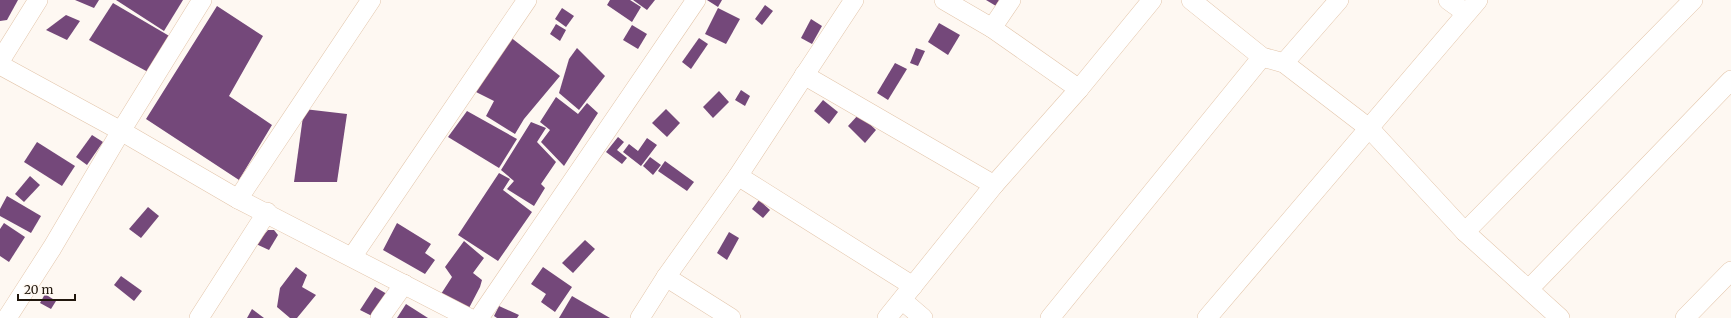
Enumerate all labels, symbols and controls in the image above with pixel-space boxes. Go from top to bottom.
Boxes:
scale bar [18,276,75,302]
text: 20 m [24,282,53,297]

